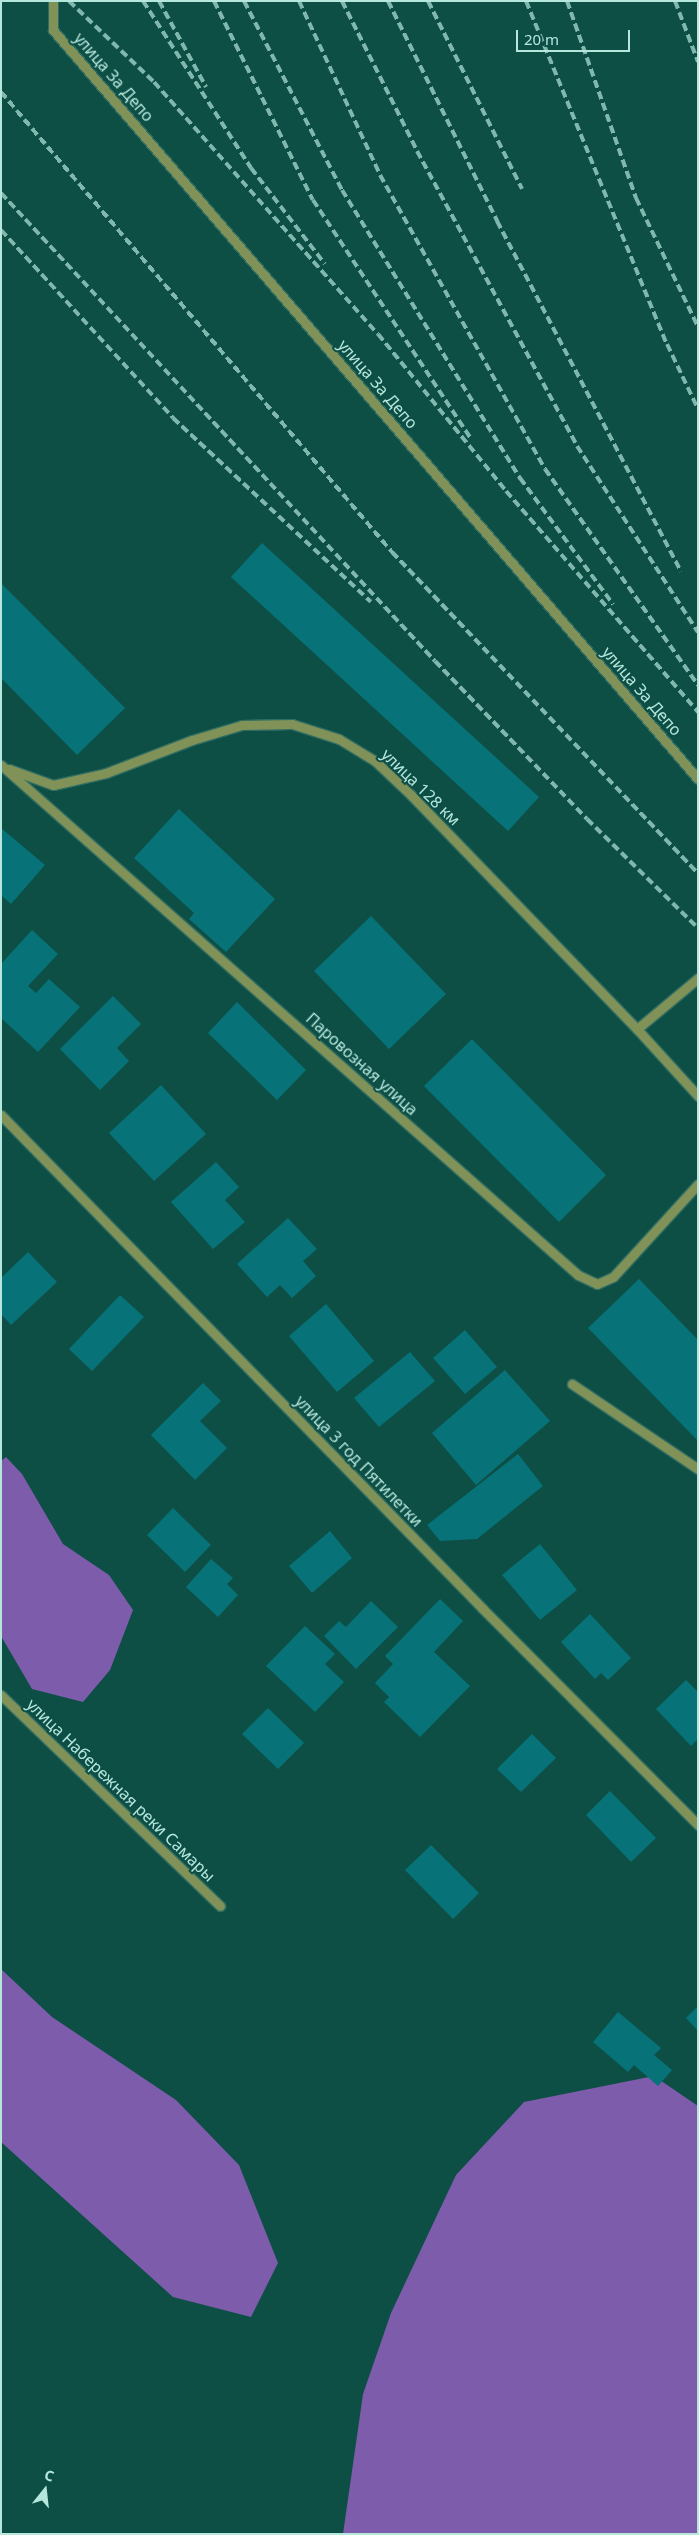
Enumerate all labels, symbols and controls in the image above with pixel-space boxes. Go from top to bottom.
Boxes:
scale bar [519,20,633,52]
street label: улица За Депо [70,29,158,125]
text: 20 m [524,29,559,49]
street label: улица За Депо [334,336,422,432]
street label: улица За Депо [598,643,686,739]
street label: улица 128 км [378,745,464,829]
street label: Паровозная улица [302,1009,422,1119]
street label: улица 3 год Пятилетки [291,1391,427,1531]
street label: улица Набережная реки Самары [23,1695,219,1885]
north arrow [20,2465,70,2515]
text: С [42,2465,56,2485]

